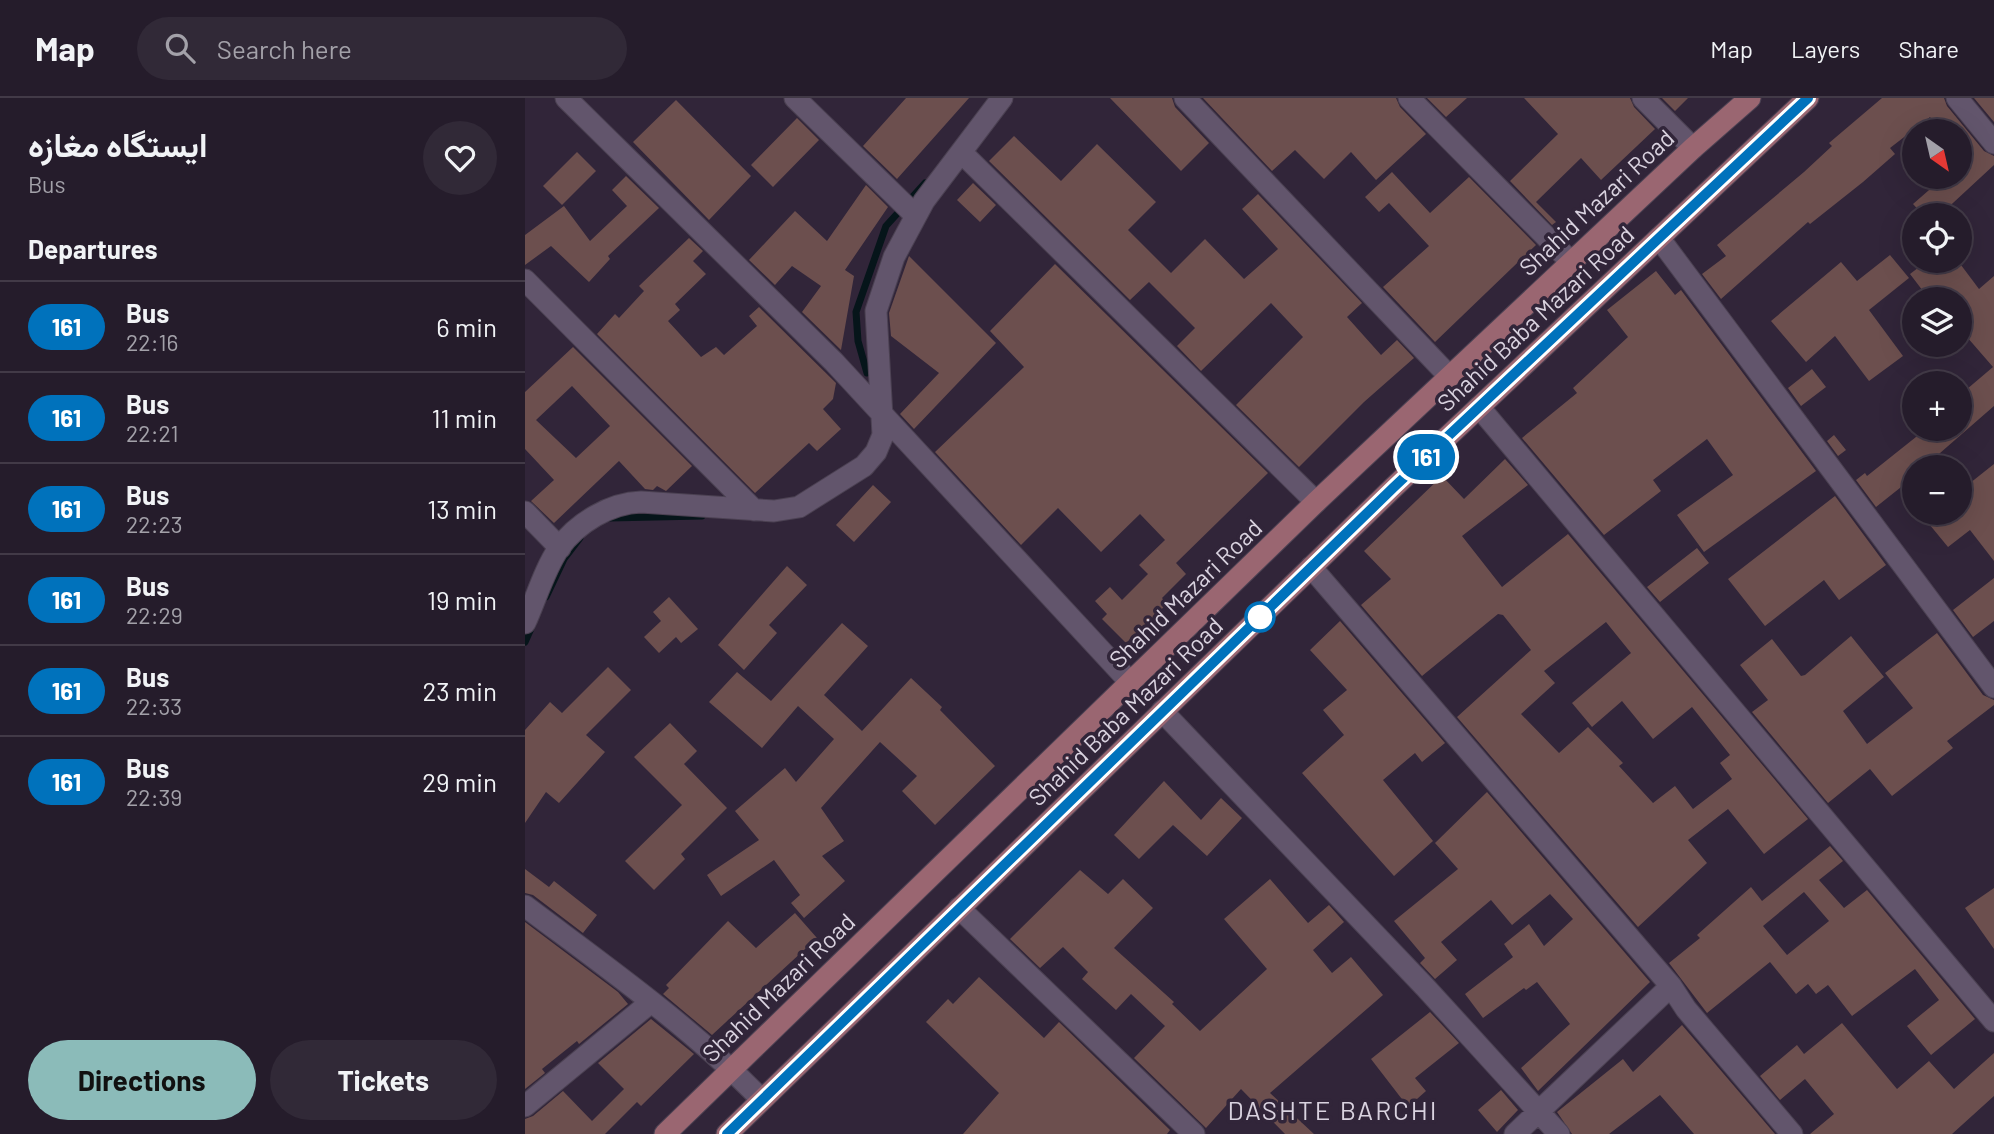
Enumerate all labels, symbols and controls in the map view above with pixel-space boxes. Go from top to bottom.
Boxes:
search box [137,17,627,80]
text: Map [35,28,95,68]
icon: search [161,29,199,67]
text: Search here [217,33,352,64]
text: Map [1710,34,1753,63]
text: Layers [1791,34,1860,63]
text: Share [1898,34,1959,63]
north arrow [1902,119,1972,189]
map controls [1902,119,1972,525]
button: heart [423,121,497,195]
street label: Shahid Mazari Road [1513,123,1679,281]
text: ایستگاه مغازه [28,124,207,164]
text: Bus [28,170,66,198]
button: locate [1902,203,1972,273]
street label: Shahid Baba Mazari Road [1431,219,1639,417]
text: Departures [28,233,158,264]
button: layers [1902,287,1972,357]
text: Bus [126,297,169,328]
text: 6 min [436,311,497,342]
text: 161 [52,312,81,341]
text: 22:16 [126,328,178,356]
button: + [1902,371,1972,441]
text: Bus [126,388,169,419]
text: 11 min [431,402,497,433]
text: 161 [52,403,81,432]
text: 22:21 [126,419,179,447]
line badge: 161 [1386,434,1466,480]
text: 161 [1411,442,1441,471]
button: − [1902,455,1972,525]
text: Bus [126,479,169,510]
text: 13 min [427,493,497,524]
text: 161 [52,494,81,523]
text: 22:23 [126,510,183,538]
street label: Shahid Mazari Road [1103,513,1267,673]
text: Bus [126,570,169,601]
text: 19 min [427,584,497,615]
text: 161 [52,585,81,614]
text: 22:29 [126,601,183,629]
unlabelled marker [1245,602,1275,632]
street label: Shahid Baba Mazari Road [1022,611,1228,811]
text: Bus [126,661,169,692]
text: 23 min [422,675,497,706]
text: 161 [52,676,81,705]
text: 22:33 [126,692,182,720]
text: Bus [126,752,169,783]
text: 29 min [422,766,497,797]
text: 161 [52,767,81,796]
text: 22:39 [126,783,182,811]
street label: Shahid Mazari Road [696,907,860,1067]
button: Directions [28,1040,256,1120]
button: Tickets [270,1040,497,1120]
district label: DASHTE BARCHI [1227,1094,1439,1125]

